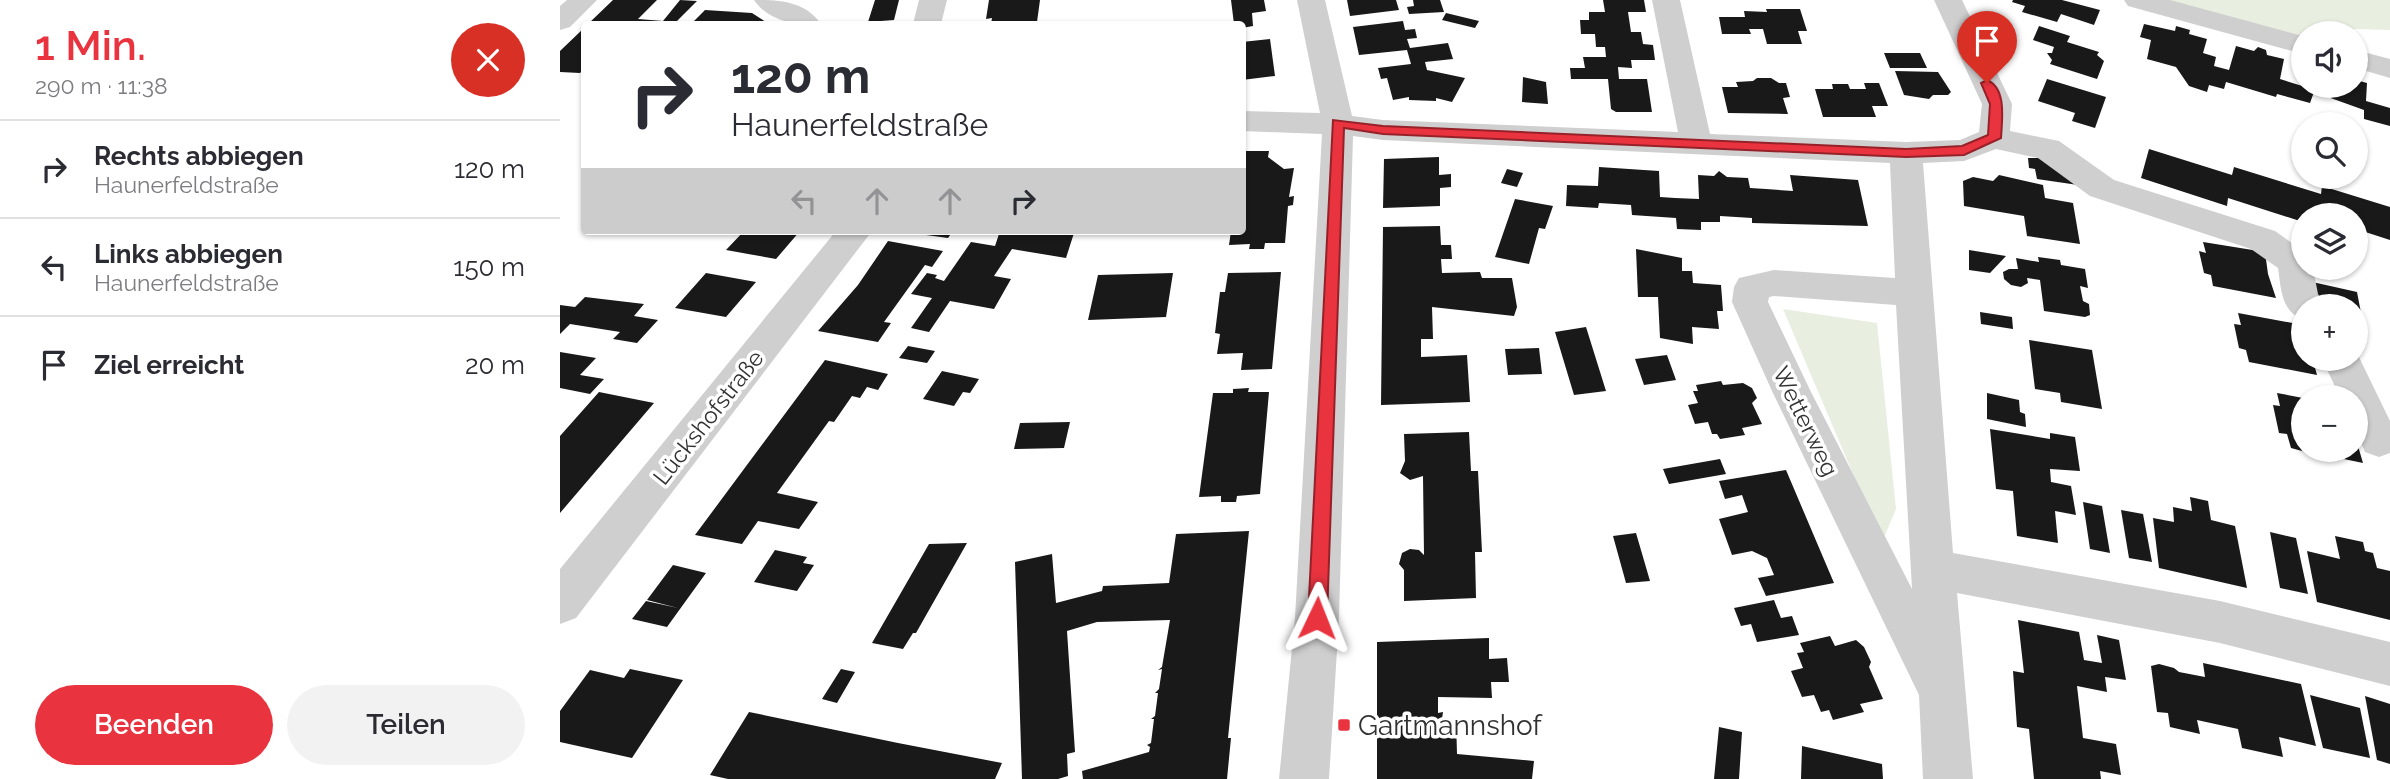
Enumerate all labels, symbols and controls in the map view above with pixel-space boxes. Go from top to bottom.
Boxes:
pin [1957,11,2017,83]
text: 1 Min. [35,21,146,70]
map controls [2291,21,2368,462]
button: sound [2291,21,2368,98]
icon: arrive [1968,22,2006,60]
button: close [451,23,525,97]
text: 120 m [731,47,870,104]
icon: right [616,49,707,140]
text: 290 m · 11:38 [35,72,168,99]
text: Haunerfeldstraße [731,106,988,143]
button: search [2291,112,2368,189]
text: Rechts abbiegen [94,141,304,171]
icon: right [35,150,73,188]
text: 120 m [454,154,525,184]
text: Haunerfeldstraße [94,171,279,198]
icon: left [785,182,823,220]
icon: ahead [858,182,896,220]
icon: ahead [931,182,969,220]
icon: right [1004,182,1042,220]
button: layers [2291,203,2368,280]
text: Links abbiegen [94,239,283,269]
icon: left [35,248,73,286]
text: 150 m [453,252,525,282]
text: Haunerfeldstraße [94,269,279,296]
button: + [2291,294,2368,371]
street label: Lückshofstraße [647,344,769,490]
icon: arrive [35,346,73,384]
text: Ziel erreicht [94,350,244,380]
text: 20 m [465,350,525,380]
street label: Wetterweg [1768,362,1844,480]
button: − [2291,385,2368,462]
position arrow [1280,581,1354,655]
button: Beenden [35,685,273,765]
button: Teilen [287,685,525,765]
place label: Gartmannshof [1358,709,1543,742]
marker: Gartmannshof [1336,717,1352,733]

